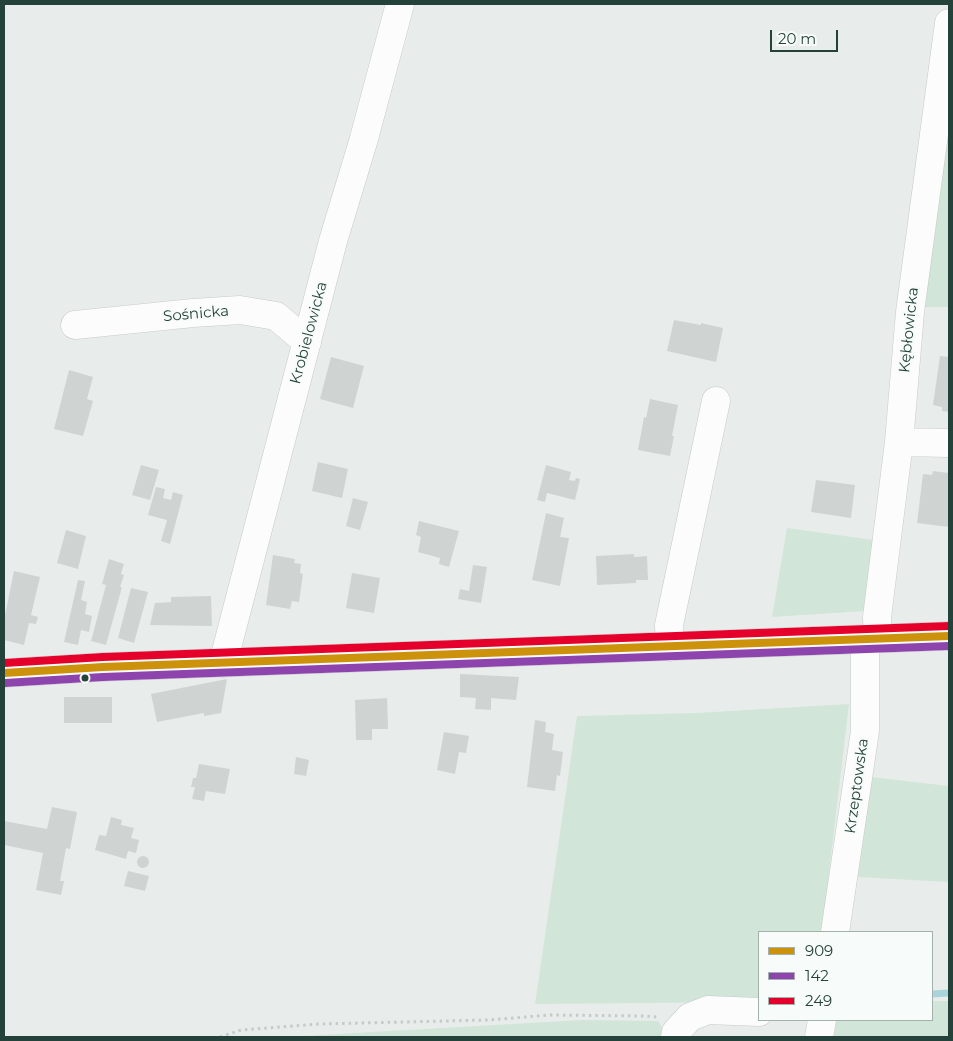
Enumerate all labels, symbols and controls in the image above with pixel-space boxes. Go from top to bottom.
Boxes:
scale bar [773,20,840,52]
text: 20 m [778,29,816,48]
street label: Krobielowicka [287,280,331,386]
street label: Kębłowicka [896,286,922,374]
street label: Sośnicka [162,302,230,326]
unlabelled marker [80,673,90,683]
street label: Krzeptowska [841,737,873,835]
legend [758,931,933,1021]
text: 909 [805,941,833,960]
text: 142 [805,966,829,985]
text: 249 [805,991,832,1010]

